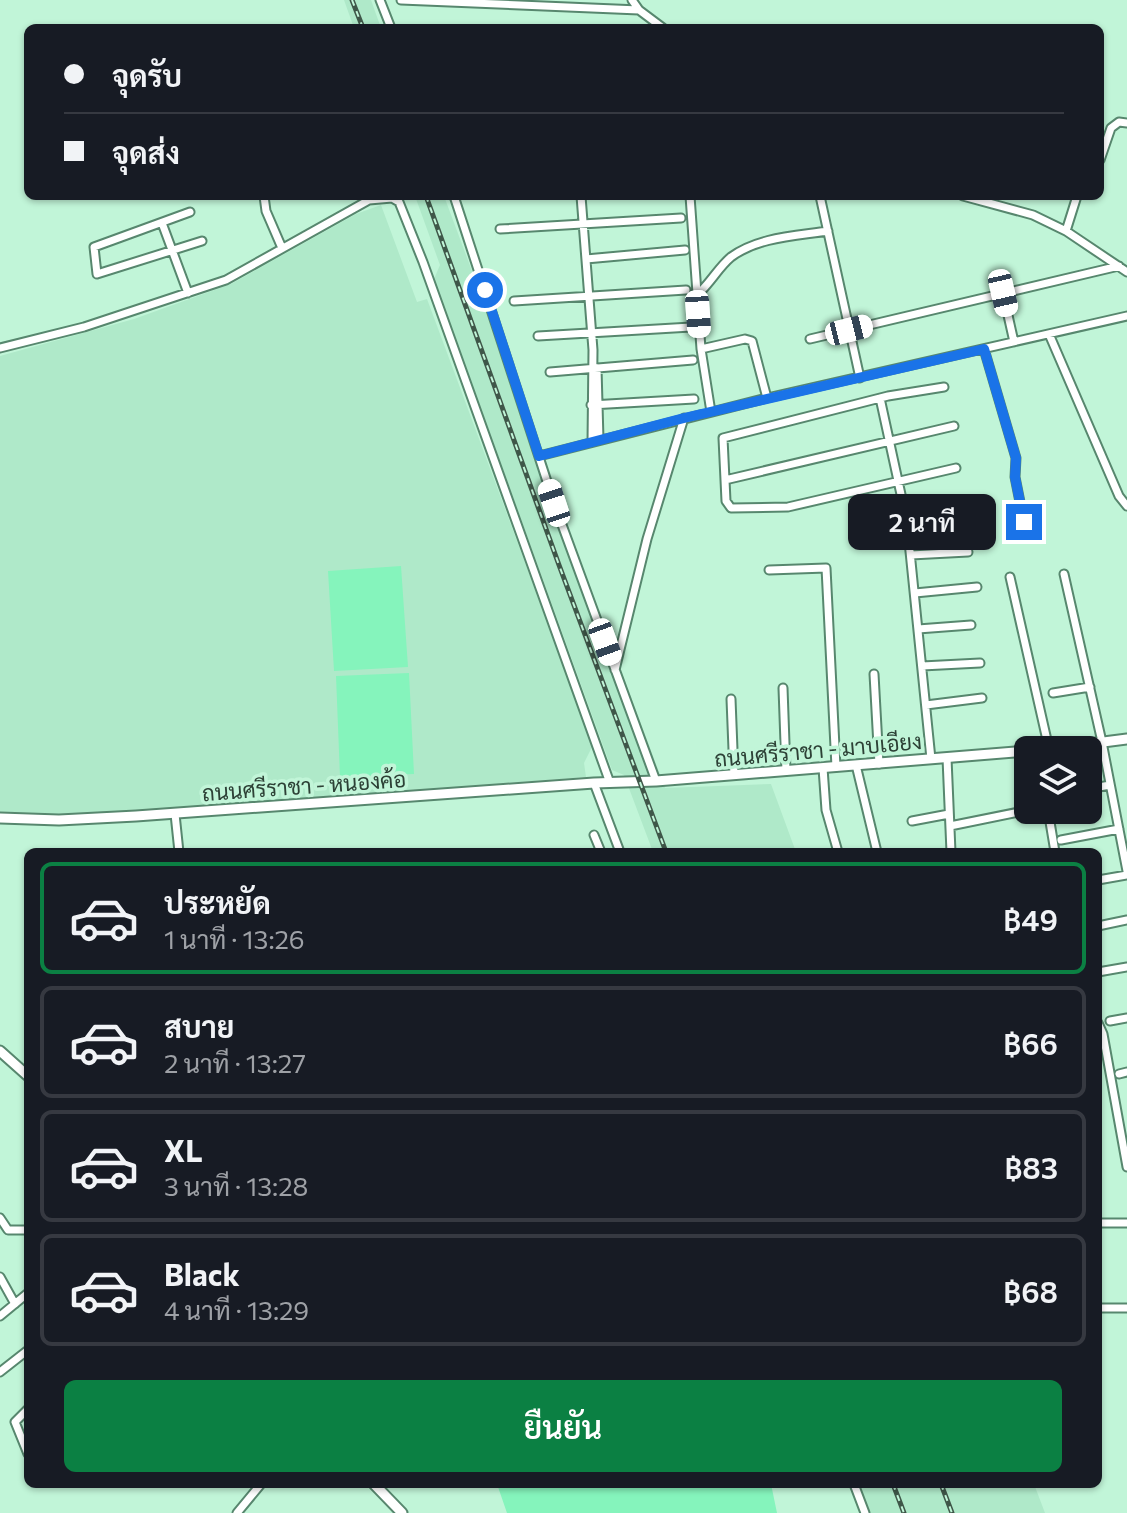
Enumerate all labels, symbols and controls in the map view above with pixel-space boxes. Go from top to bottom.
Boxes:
text: จุดรับ [112,56,182,93]
text: จุดส่ง [112,133,180,170]
car [986,267,1020,319]
route start [467,272,503,308]
car [684,289,712,339]
car [823,313,875,347]
car [535,476,573,530]
callout: 2 นาที [848,494,996,550]
route end [1006,504,1042,540]
text: 2 นาที [889,506,955,537]
car [586,615,624,669]
street label: ถนนศรีราชา - มาบเอียง [713,727,923,772]
map controls [1014,736,1102,824]
button: layers [1014,736,1102,824]
street label: ถนนศรีราชา - หนองค้อ [201,765,407,806]
icon: car [68,882,140,954]
text: ประหยัด [164,883,271,920]
text: ฿49 [1003,900,1058,937]
text: 1 นาที · 13:26 [164,923,305,954]
icon: car [68,1006,140,1078]
text: สบาย [164,1007,234,1044]
text: ฿66 [1003,1024,1058,1061]
text: 2 นาที · 13:27 [164,1047,306,1078]
icon: car [68,1130,140,1202]
text: XL [164,1131,203,1168]
text: ฿83 [1004,1148,1058,1185]
text: 3 นาที · 13:28 [164,1170,308,1201]
icon: car [68,1254,140,1326]
text: Black [164,1255,240,1292]
text: ฿68 [1003,1272,1058,1309]
text: 4 นาที · 13:29 [164,1294,309,1325]
button: ยืนยัน [64,1380,1062,1472]

